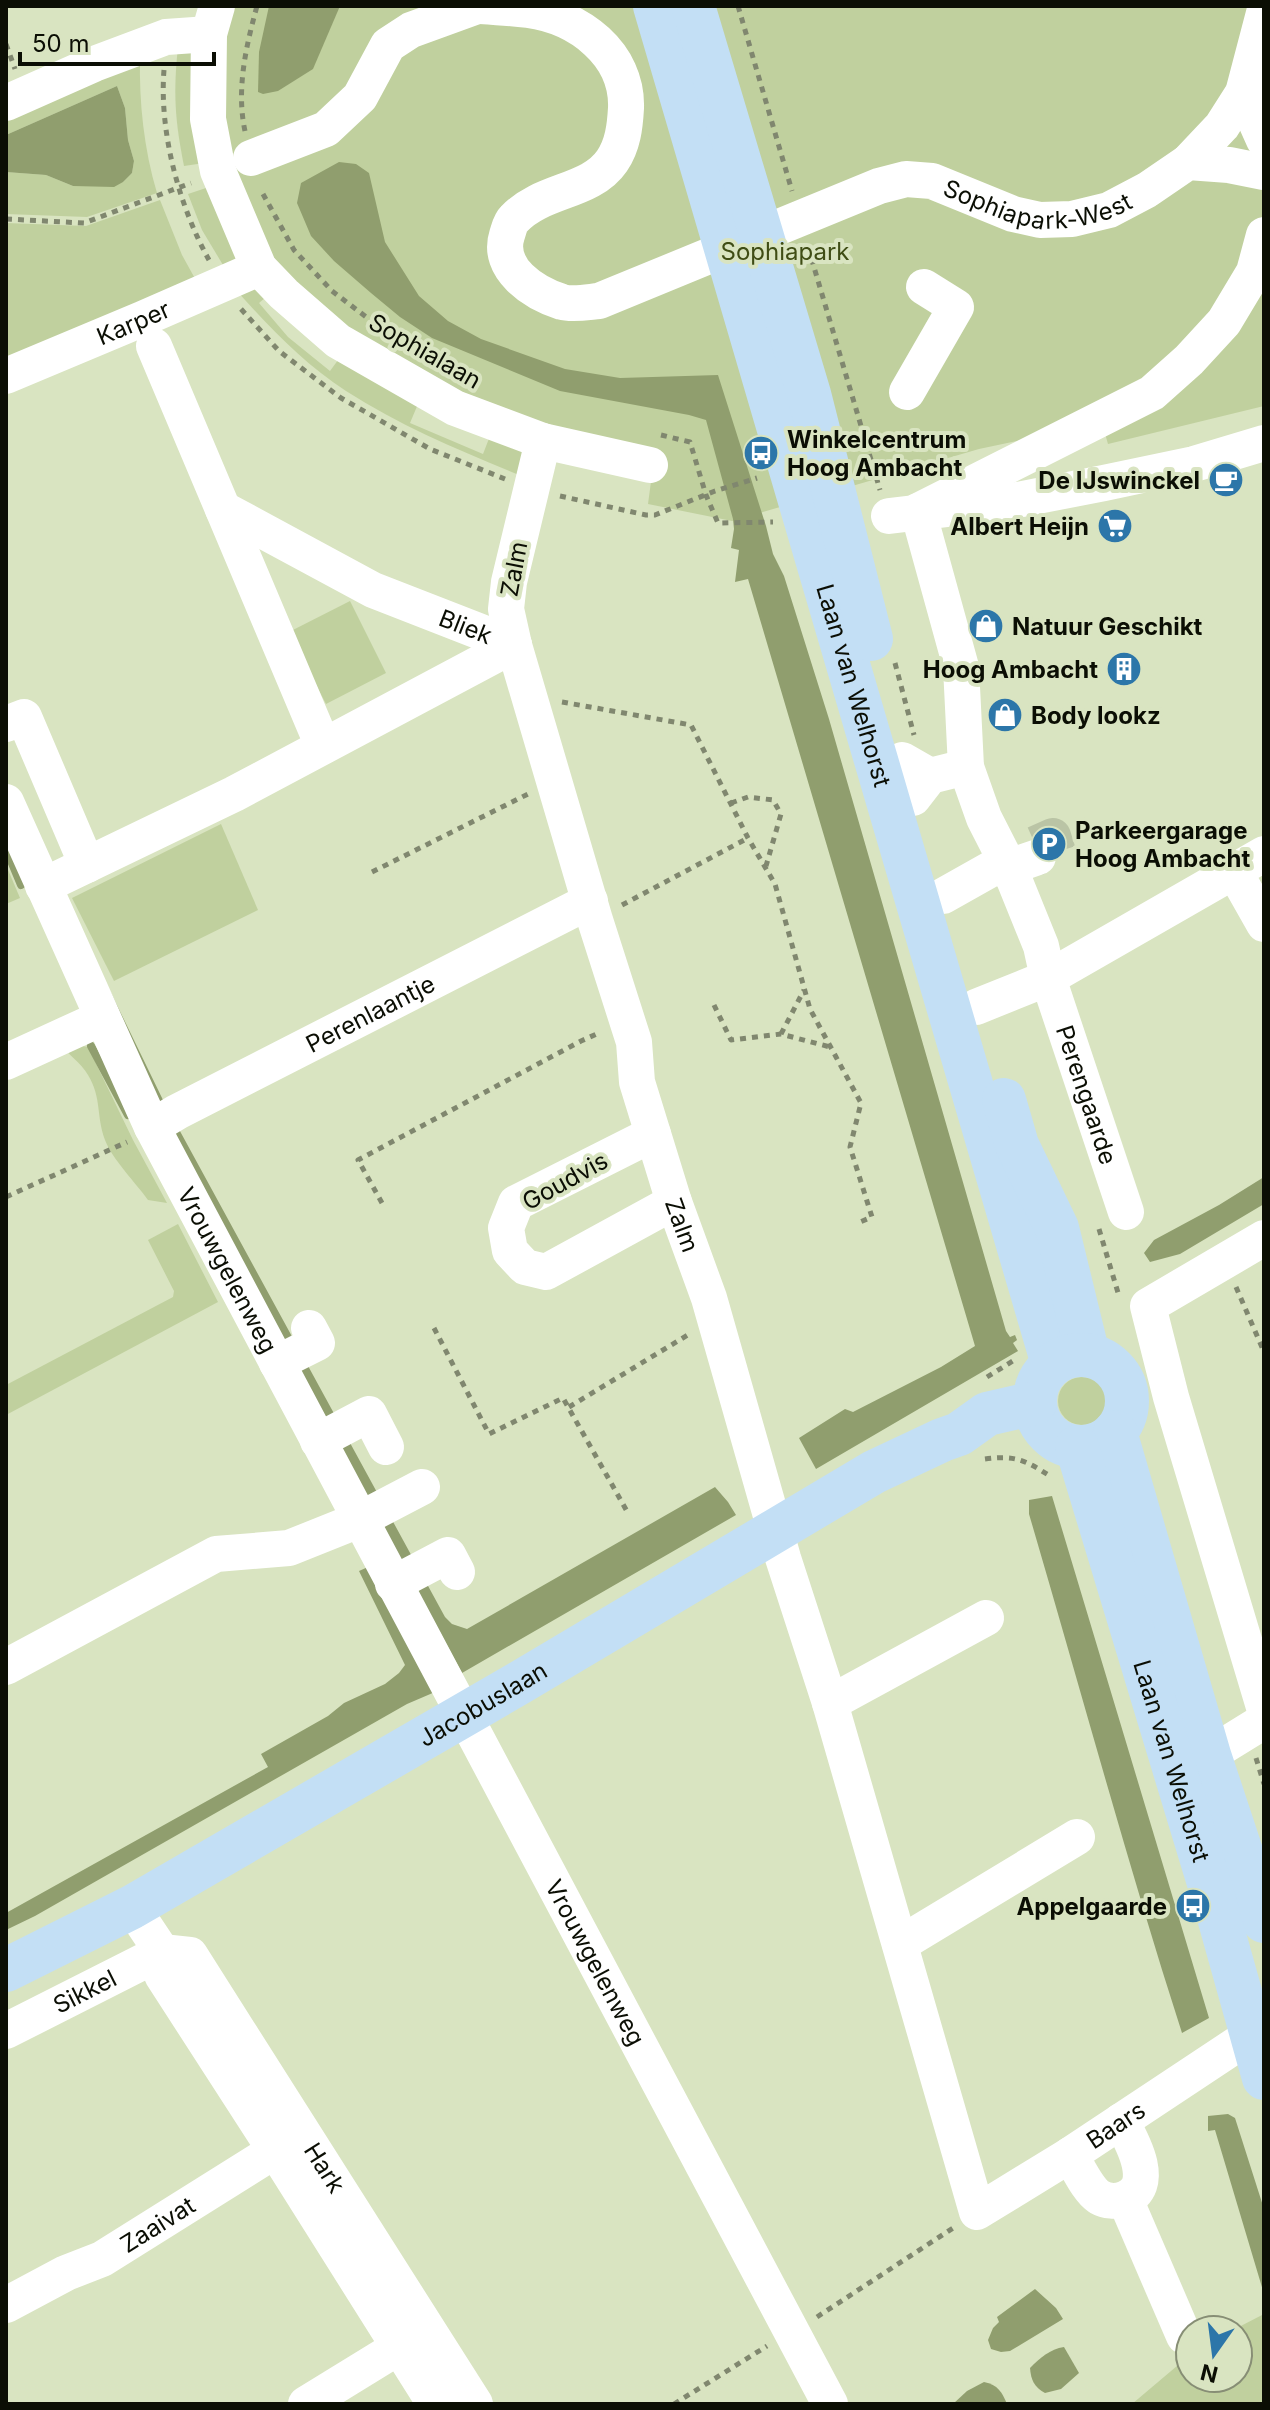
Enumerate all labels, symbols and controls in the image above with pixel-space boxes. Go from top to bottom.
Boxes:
scale bar [20,16,214,66]
text: 50 m [32,29,90,58]
street label: Sophiapark-West [939,173,1137,235]
park label: Sophiapark [721,237,849,266]
street label: Karper [92,294,174,351]
street label: Sophialaan [364,307,486,395]
place label: Winkelcentrum Hoog Ambacht [787,425,966,482]
bus stop icon: Winkelcentrum Hoog Ambacht [742,434,780,472]
cafe icon: De IJswinckel [1207,461,1245,499]
place label: De IJswinckel [1038,466,1200,495]
supermarket icon: Albert Heijn [1096,507,1134,545]
place label: Albert Heijn [950,512,1089,541]
street label: Zalm [494,539,534,599]
street label: Laan van Welhorst [811,581,898,790]
street label: Bliek [435,603,496,650]
shop icon: Natuur Geschikt [967,607,1005,645]
place label: Natuur Geschikt [1012,612,1203,641]
building icon: Hoog Ambacht [1105,650,1143,688]
place label: Hoog Ambacht [923,655,1098,684]
shop icon: Body lookz [986,696,1024,734]
place label: Body lookz [1031,701,1161,730]
place label: Parkeergarage Hoog Ambacht [1075,816,1250,873]
parking icon: Parkeergarage Hoog Ambacht [1030,825,1068,863]
street label: Perenlaantje [301,968,439,1058]
street label: Perengaarde [1050,1021,1124,1168]
street label: Goudvis [517,1146,613,1216]
street label: Vrouwgelenweg [172,1182,284,1358]
street label: Zalm [659,1194,705,1256]
street label: Jacobuslaan [413,1655,552,1753]
street label: Laan van Welhorst [1128,1656,1216,1866]
street label: Vrouwgelenweg [540,1874,651,2050]
bus stop icon: Appelgaarde [1174,1887,1212,1925]
place label: Appelgaarde [1016,1892,1167,1921]
street label: Sikkel [48,1963,121,2019]
street label: Baars [1081,2095,1150,2155]
street label: Hark [298,2137,352,2198]
street label: Zaaivat [115,2190,200,2258]
north arrow [1174,2314,1254,2394]
text: N [1198,2359,1220,2388]

